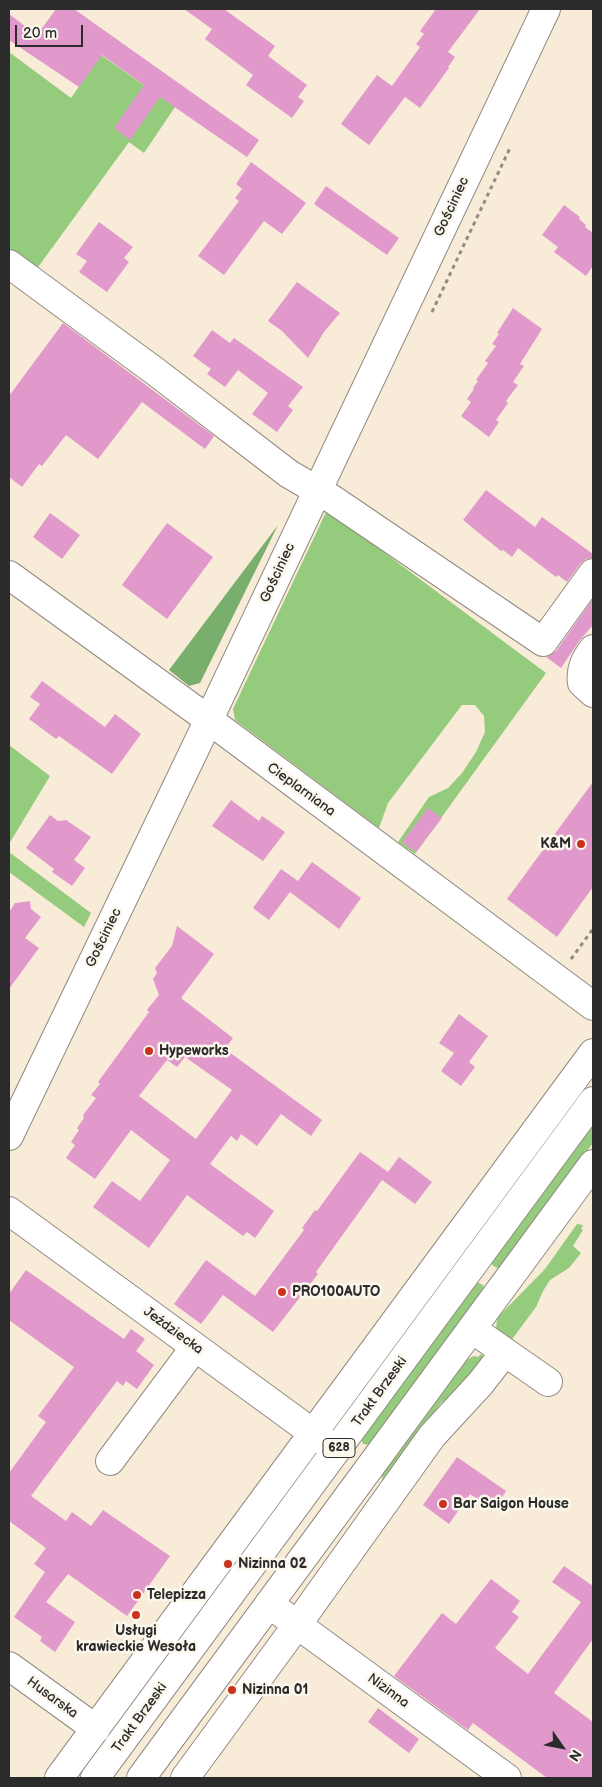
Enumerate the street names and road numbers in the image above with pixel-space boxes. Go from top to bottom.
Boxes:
street label: Gościniec [431,174,473,240]
street label: Gościniec [257,540,299,606]
street label: Cieplarniana [263,760,339,820]
street label: Gościniec [82,906,126,970]
street label: Jeździecka [140,1304,206,1358]
street label: Trakt Brzeski [349,1354,411,1430]
road number: 628 [323,1439,355,1458]
street label: Nizinna [364,1670,412,1712]
street label: Husarska [23,1674,81,1722]
street label: Trakt Brzeski [109,1680,171,1756]

